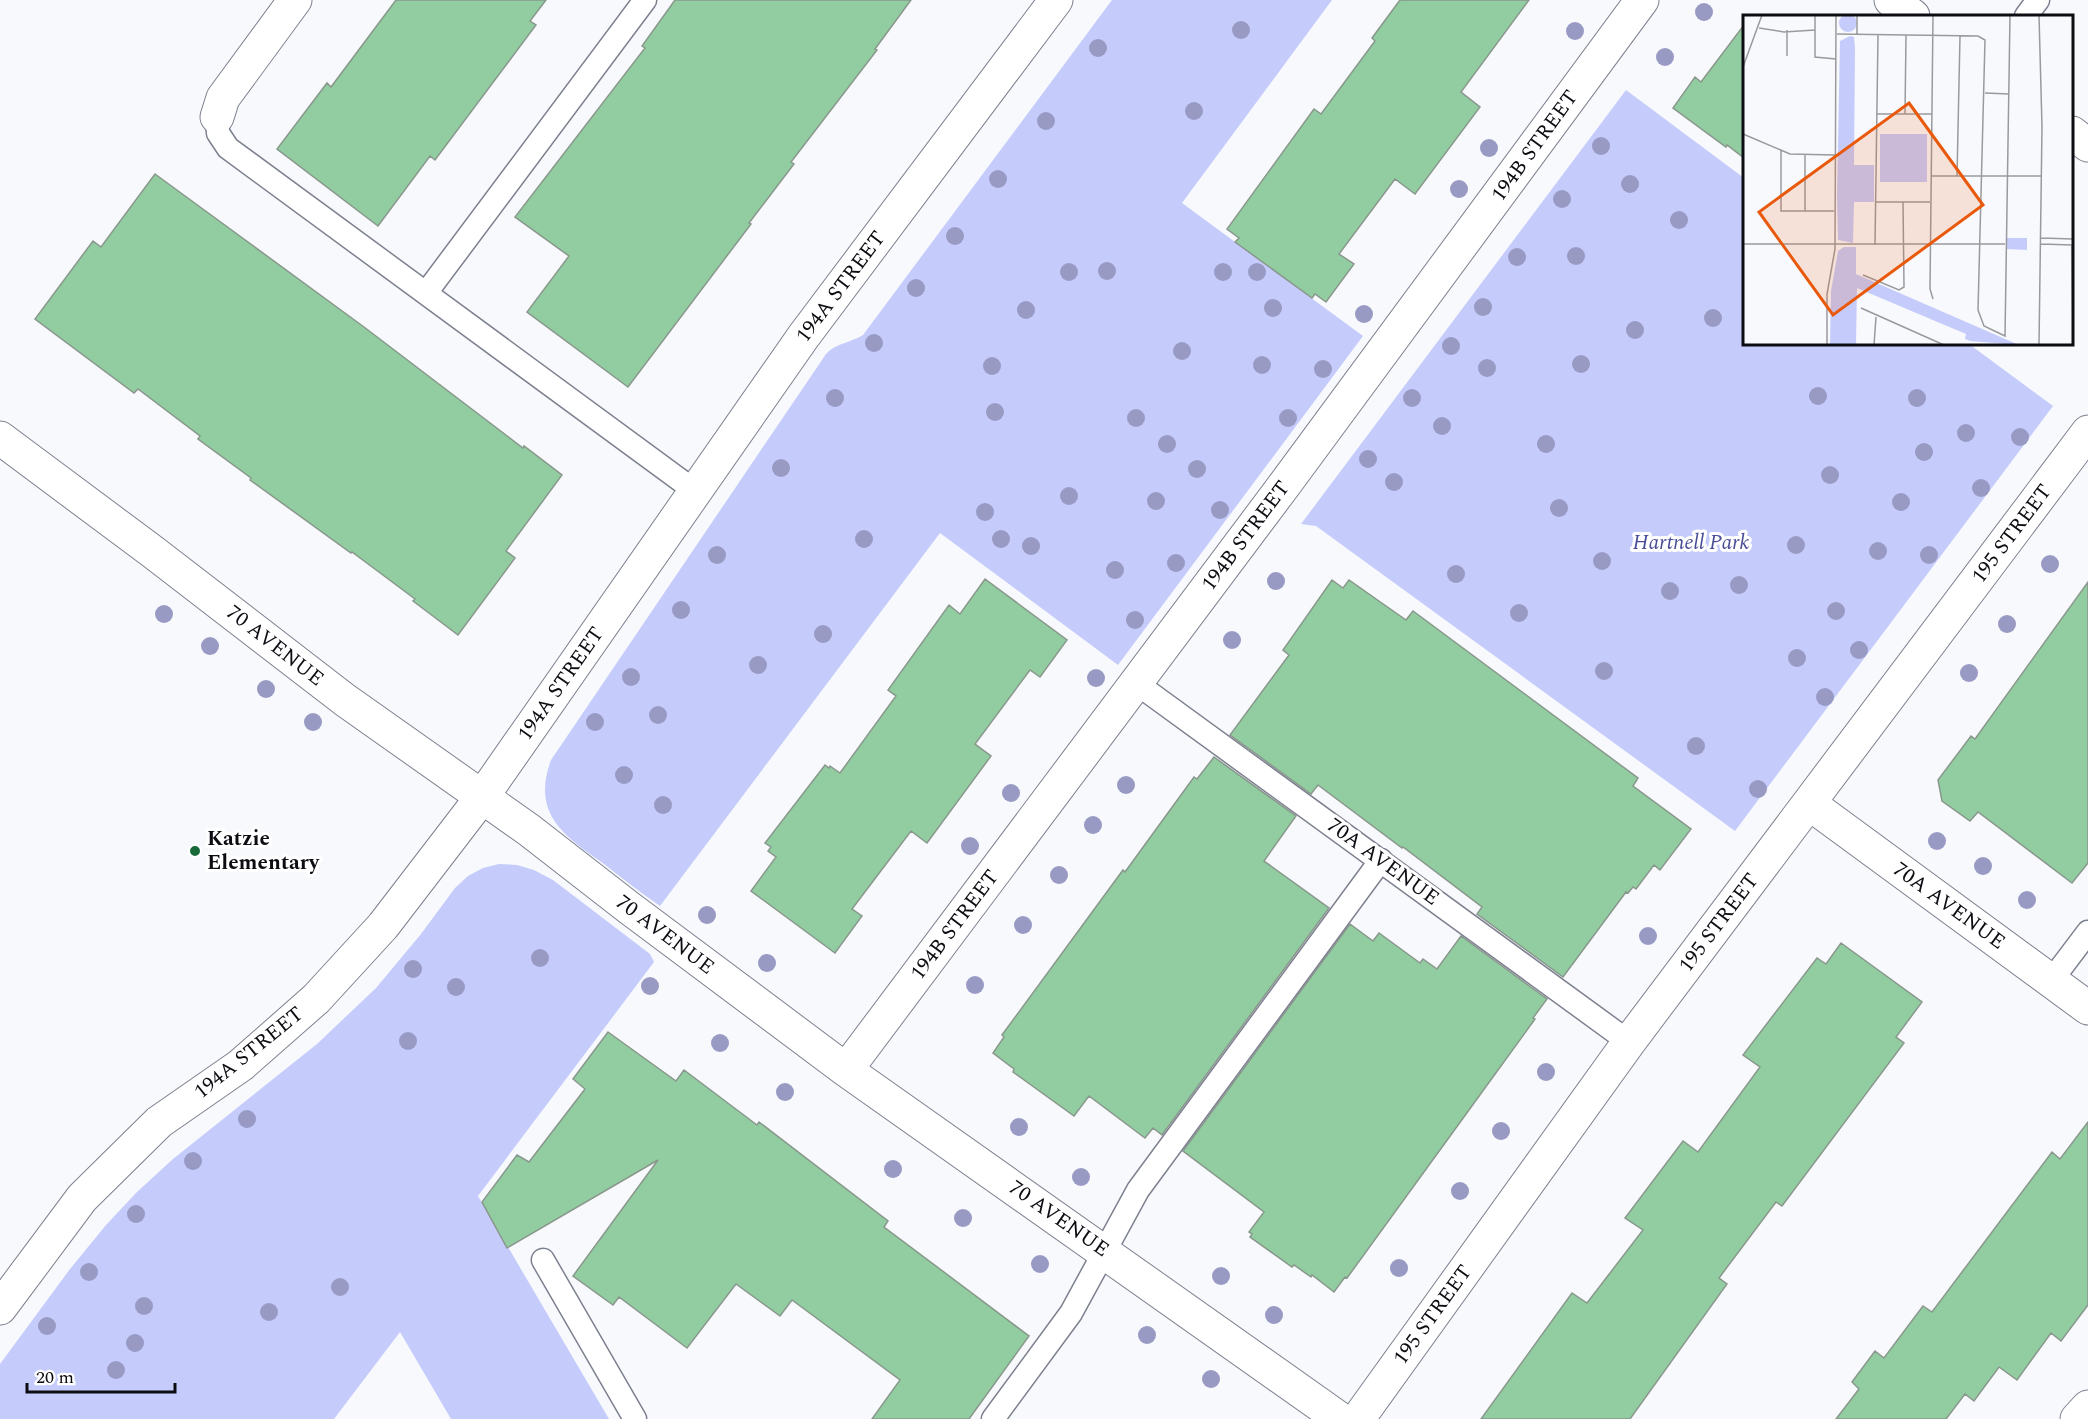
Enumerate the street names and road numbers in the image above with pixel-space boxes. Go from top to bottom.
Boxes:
street label: 194B STREET [1483,83,1587,209]
street label: 194A STREET [788,224,894,350]
street label: 194B STREET [1194,474,1298,598]
street label: 195 STREET [1964,477,2060,591]
street label: 70 AVENUE [219,598,331,694]
street label: 194A STREET [510,620,612,748]
street label: 70A AVENUE [1320,810,1446,914]
street label: 70A AVENUE [1886,854,2012,958]
street label: 194B STREET [903,863,1007,987]
street label: 195 STREET [1671,866,1767,980]
street label: 70 AVENUE [609,887,721,983]
street label: 194A STREET [187,999,311,1107]
street label: 70 AVENUE [1002,1172,1116,1266]
street label: 195 STREET [1386,1258,1480,1372]

